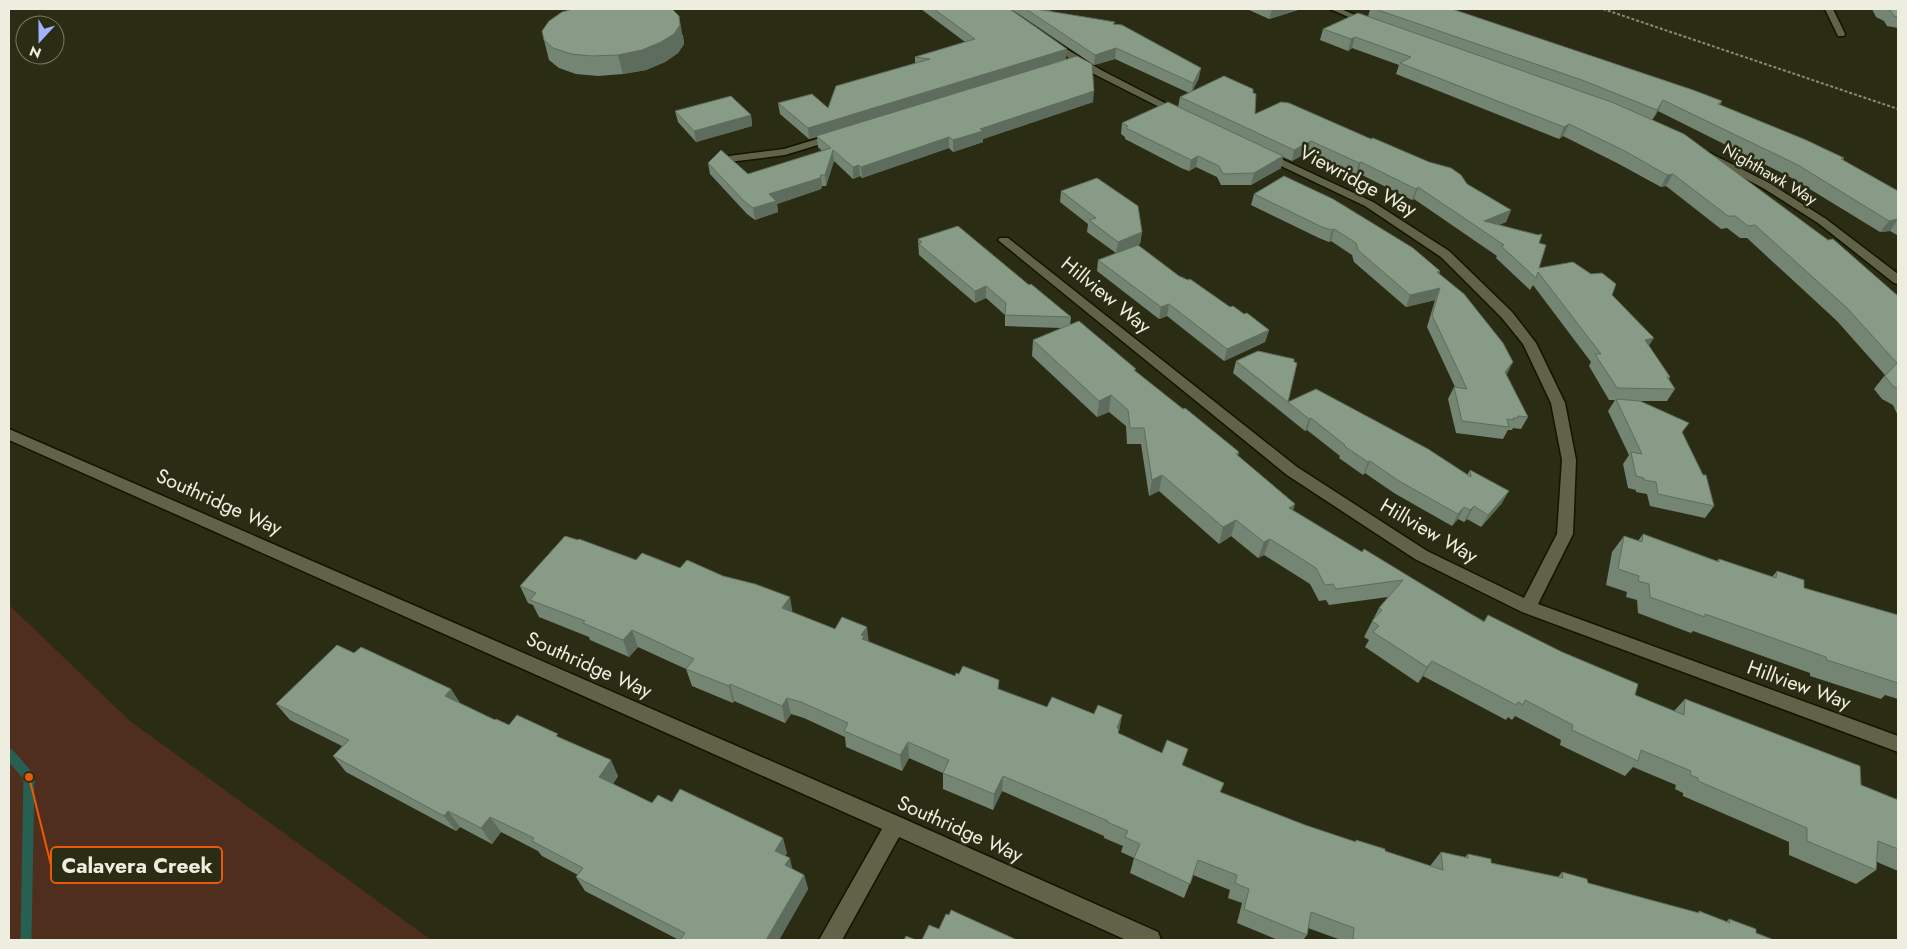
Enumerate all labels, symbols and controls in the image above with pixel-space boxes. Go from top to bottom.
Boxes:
north arrow [15,15,65,65]
text: N [27,41,44,63]
street label: Viewridge Way [1294,138,1422,224]
street label: Nighthawk Way [1719,138,1822,211]
street label: Hillview Way [1055,250,1157,341]
street label: Southridge Way [151,461,287,543]
street label: Hillview Way [1375,491,1483,571]
street label: Southridge Way [521,624,657,706]
street label: Hillview Way [1743,653,1855,717]
street label: Southridge Way [892,788,1028,870]
callout: Calavera Creek [51,847,222,883]
text: Calavera Creek [61,851,213,881]

